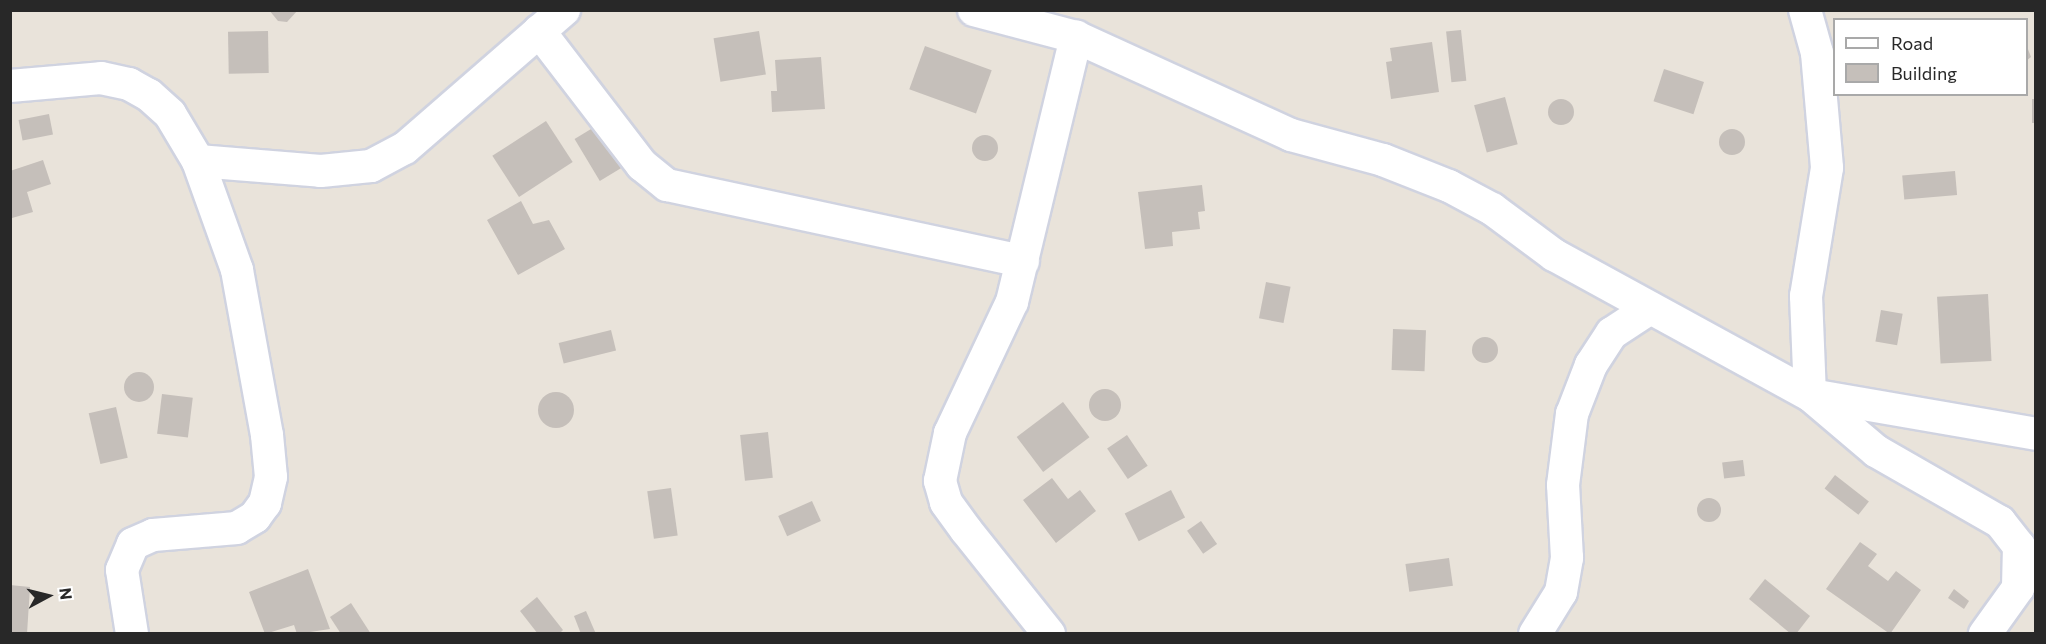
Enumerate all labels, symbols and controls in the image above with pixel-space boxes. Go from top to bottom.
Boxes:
legend [1833,18,2028,96]
text: Road [1891,32,1933,54]
text: Building [1891,62,1957,84]
north arrow [18,566,78,626]
text: N [56,587,77,601]

